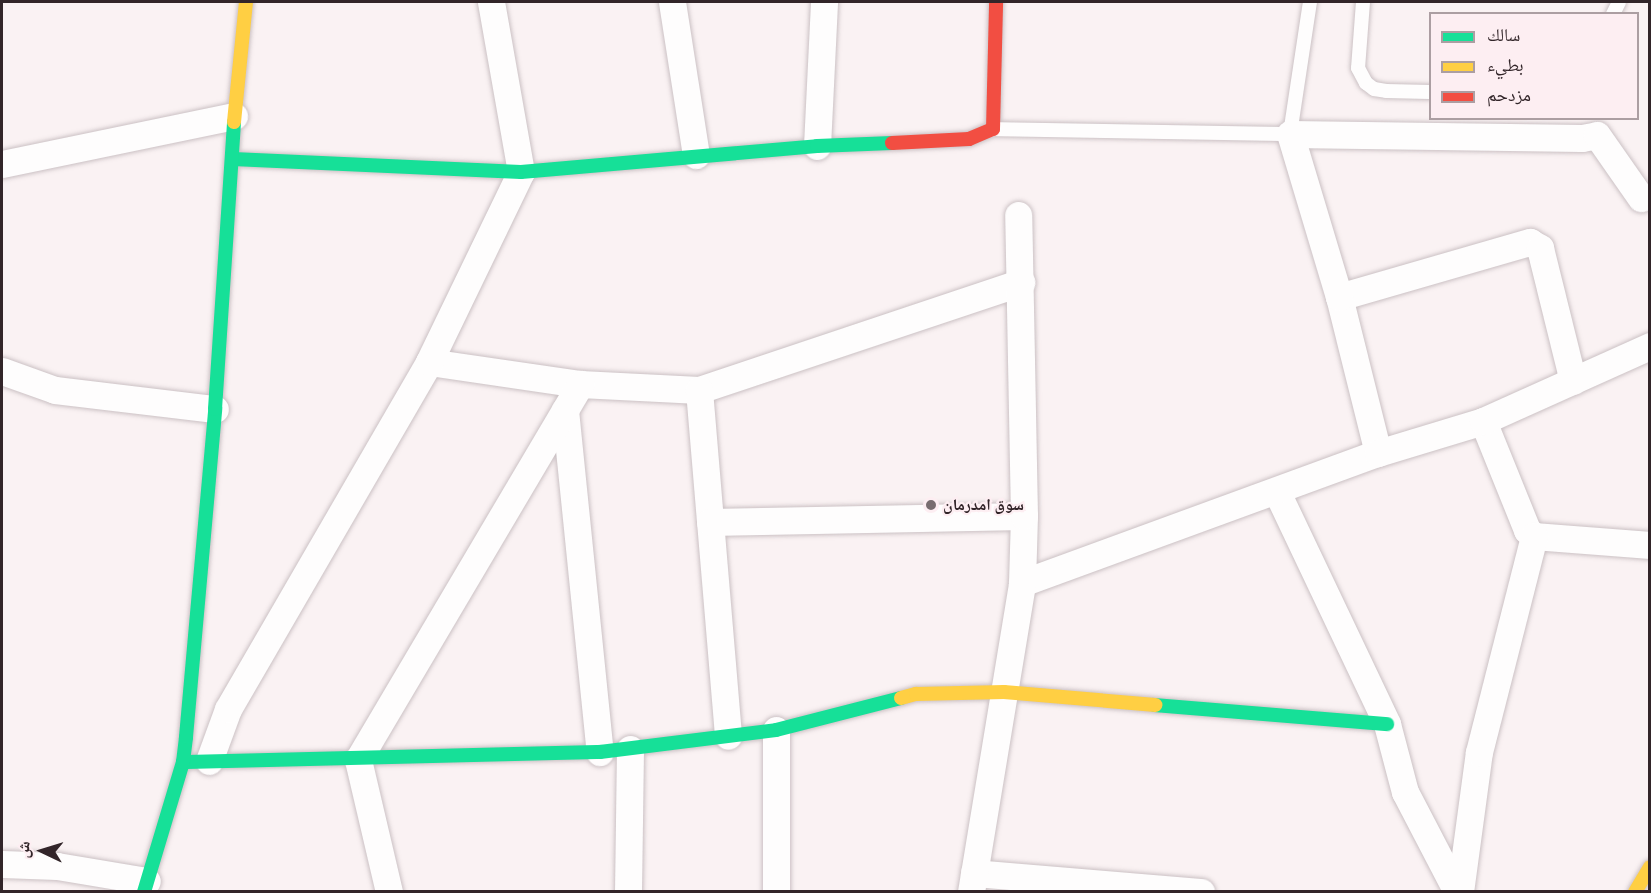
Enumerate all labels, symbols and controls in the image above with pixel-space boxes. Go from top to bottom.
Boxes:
legend [1429,12,1639,120]
text: سالك [1487,24,1520,45]
text: بطيء [1487,54,1524,75]
text: مزدحم [1487,84,1531,105]
place label: سوق امدرمان [943,495,1024,515]
marker: سوق امدرمان [924,498,938,512]
north arrow [12,821,72,881]
text: ش [13,841,34,859]

